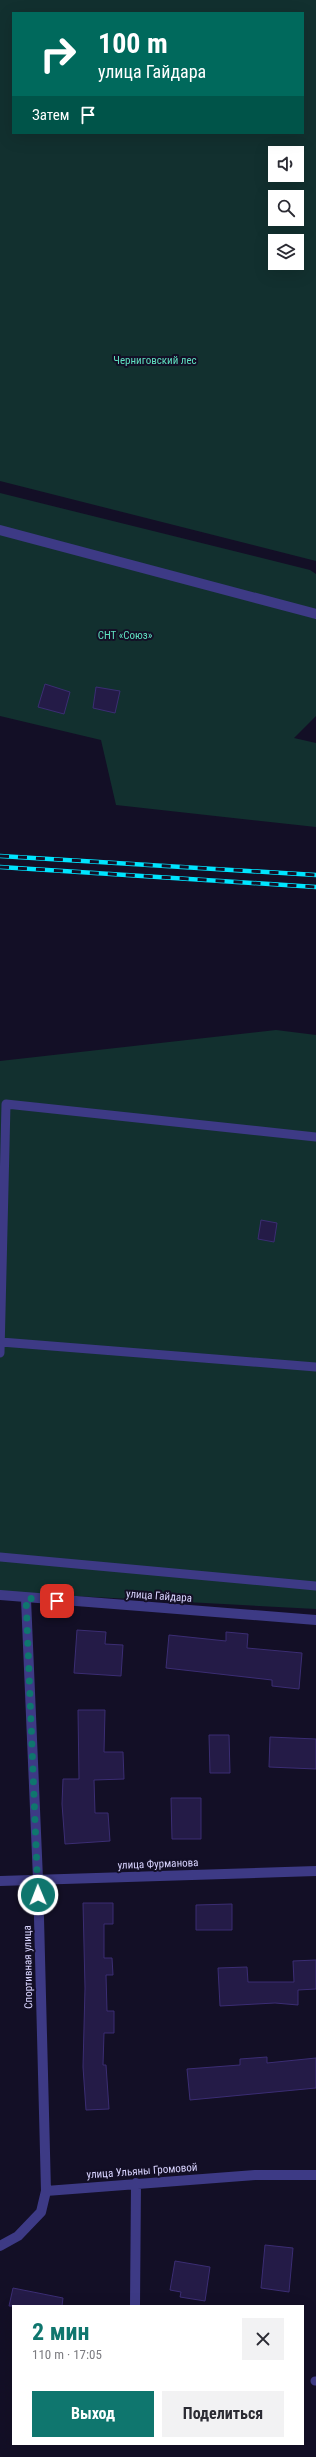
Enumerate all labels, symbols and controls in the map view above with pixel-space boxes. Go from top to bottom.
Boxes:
text: 100 m [98,27,168,60]
icon: right [32,28,84,80]
text: улица Гайдара [98,61,206,82]
icon: arrive [77,104,99,126]
text: Затем [32,106,69,124]
map controls [268,146,304,270]
button: sound [268,146,304,182]
button: search [268,190,304,226]
button: layers [268,234,304,270]
park label: Черниговский лес [113,354,197,367]
park label: СНТ «Союз» [98,629,153,642]
pin [40,1584,74,1618]
street label: улица Гайдара [126,1587,192,1605]
icon: arrive [46,1590,68,1612]
street label: улица Фурманова [117,1856,199,1872]
position arrow [17,1874,59,1916]
street label: Спортивная улица [21,1925,35,2009]
street label: улица Ульяны Громовой [86,2161,198,2181]
text: 2 мин [32,2318,90,2346]
button: close [242,2318,284,2360]
text: 110 m · 17:05 [32,2347,102,2362]
button: Выход [32,2391,154,2437]
button: Поделиться [162,2391,284,2437]

